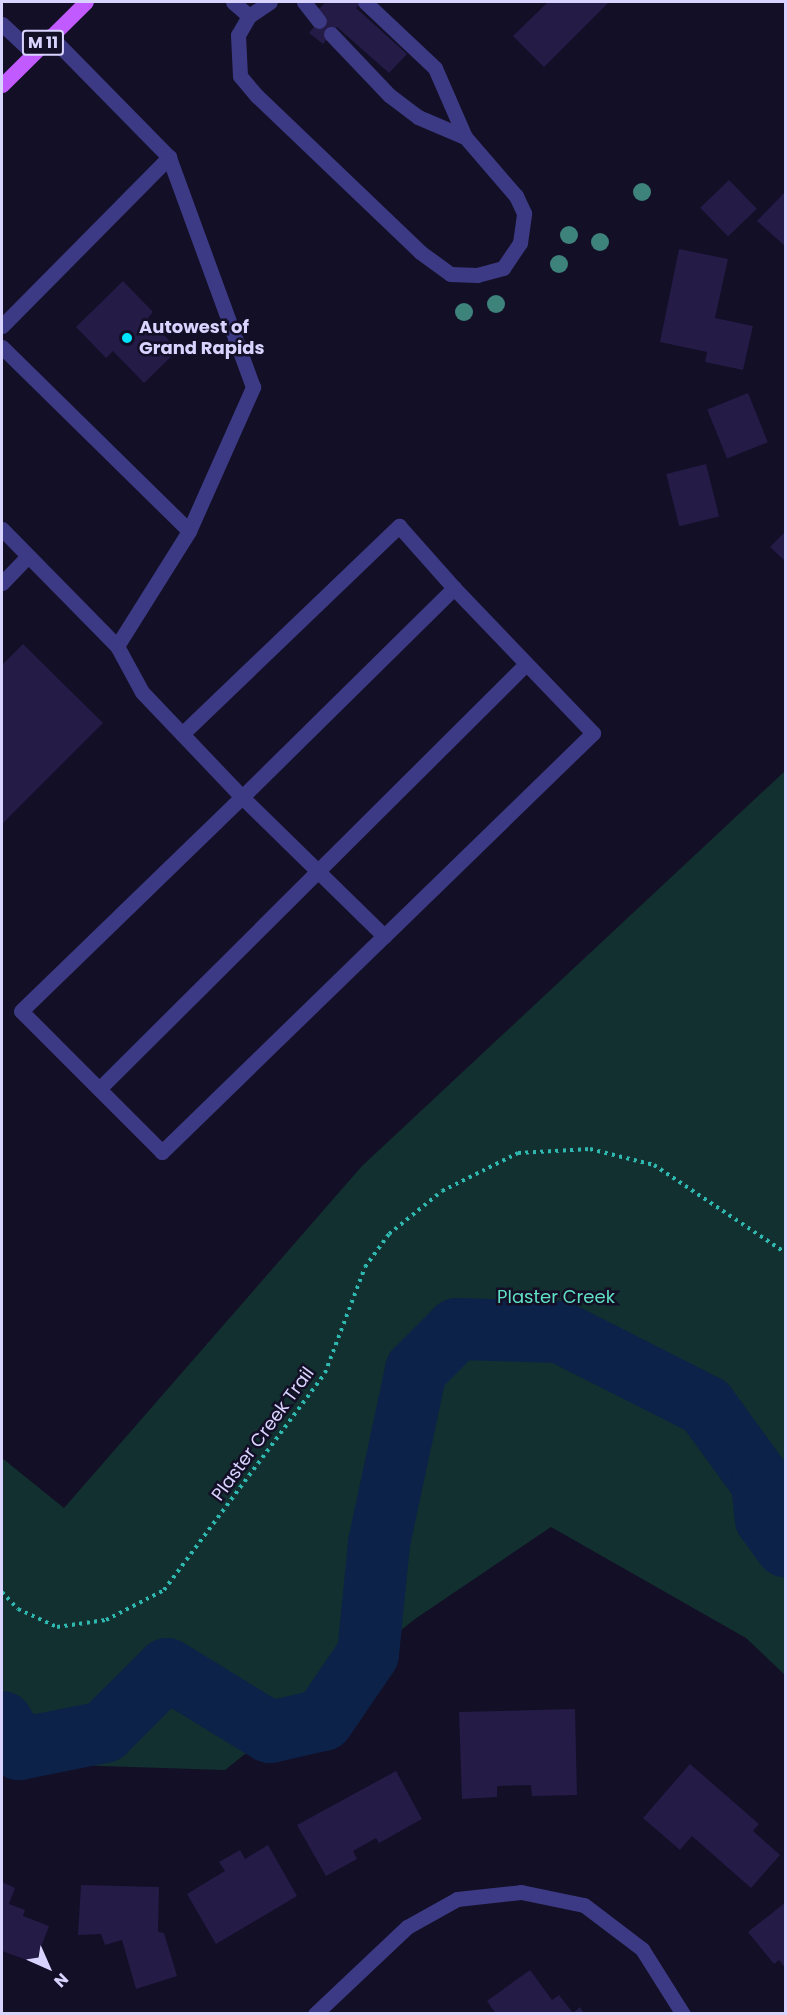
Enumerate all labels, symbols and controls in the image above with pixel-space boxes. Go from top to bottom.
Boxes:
road number: M 11 [20,30,66,56]
place label: Autowest of Grand Rapids [139,317,265,360]
marker: Autowest of Grand Rapids [120,331,134,345]
park label: Plaster Creek [497,1286,615,1308]
street label: Plaster Creek Trail [207,1363,319,1505]
north arrow [18,1937,78,1997]
text: N [49,1968,73,1992]

